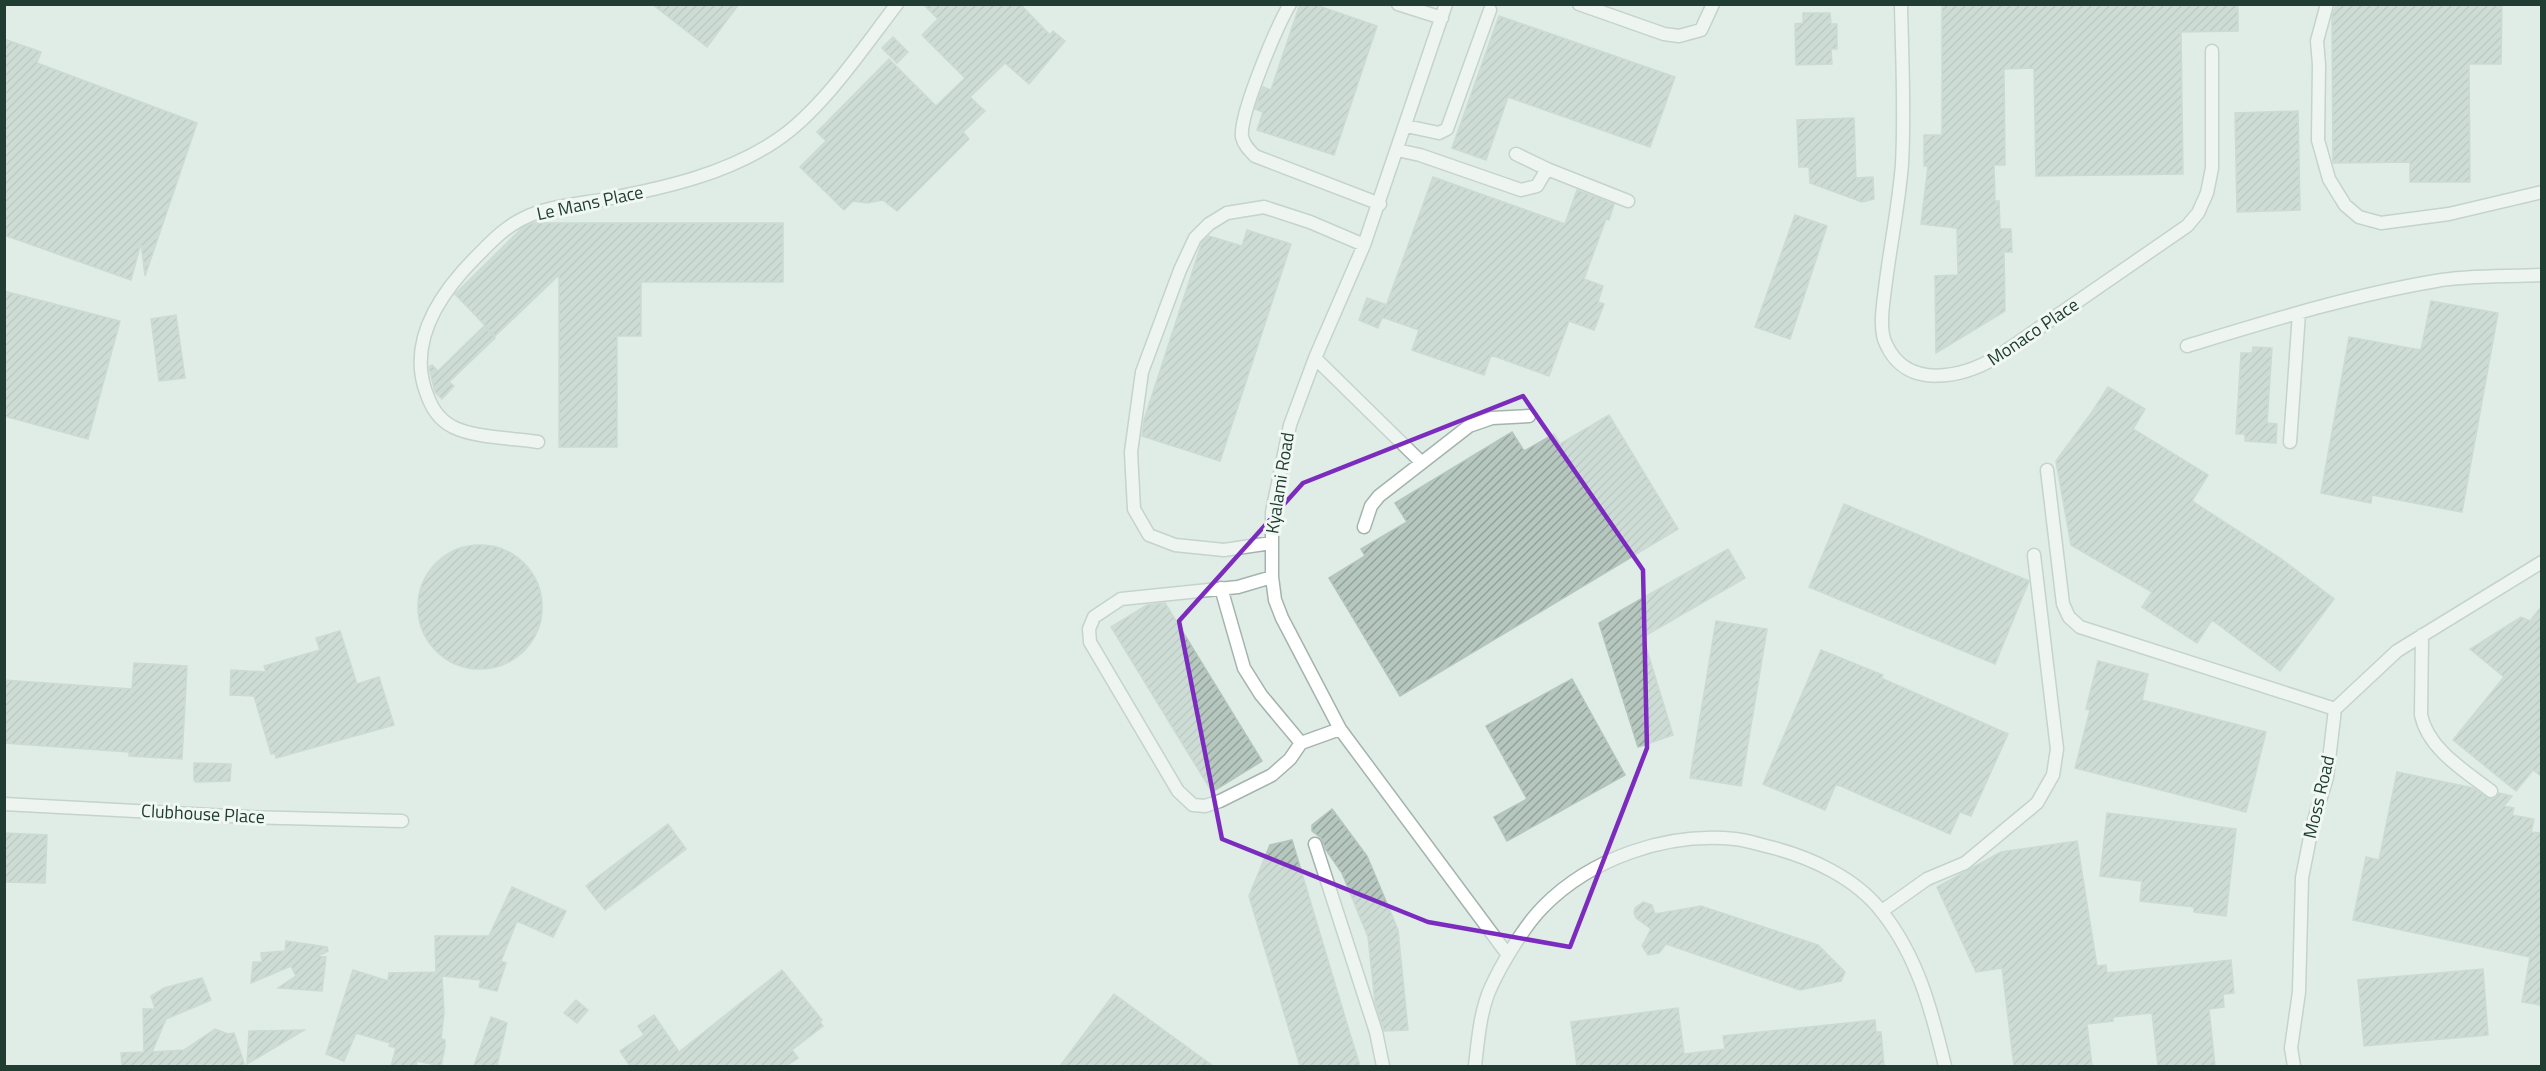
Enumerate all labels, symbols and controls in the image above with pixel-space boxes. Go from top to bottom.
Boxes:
street label: Le Mans Place [534,178,646,227]
street label: Monaco Place [1982,291,2084,372]
street label: Kyalami Road [1258,430,1301,536]
street label: Moss Road [2296,753,2341,841]
street label: Clubhouse Place [140,797,266,830]

